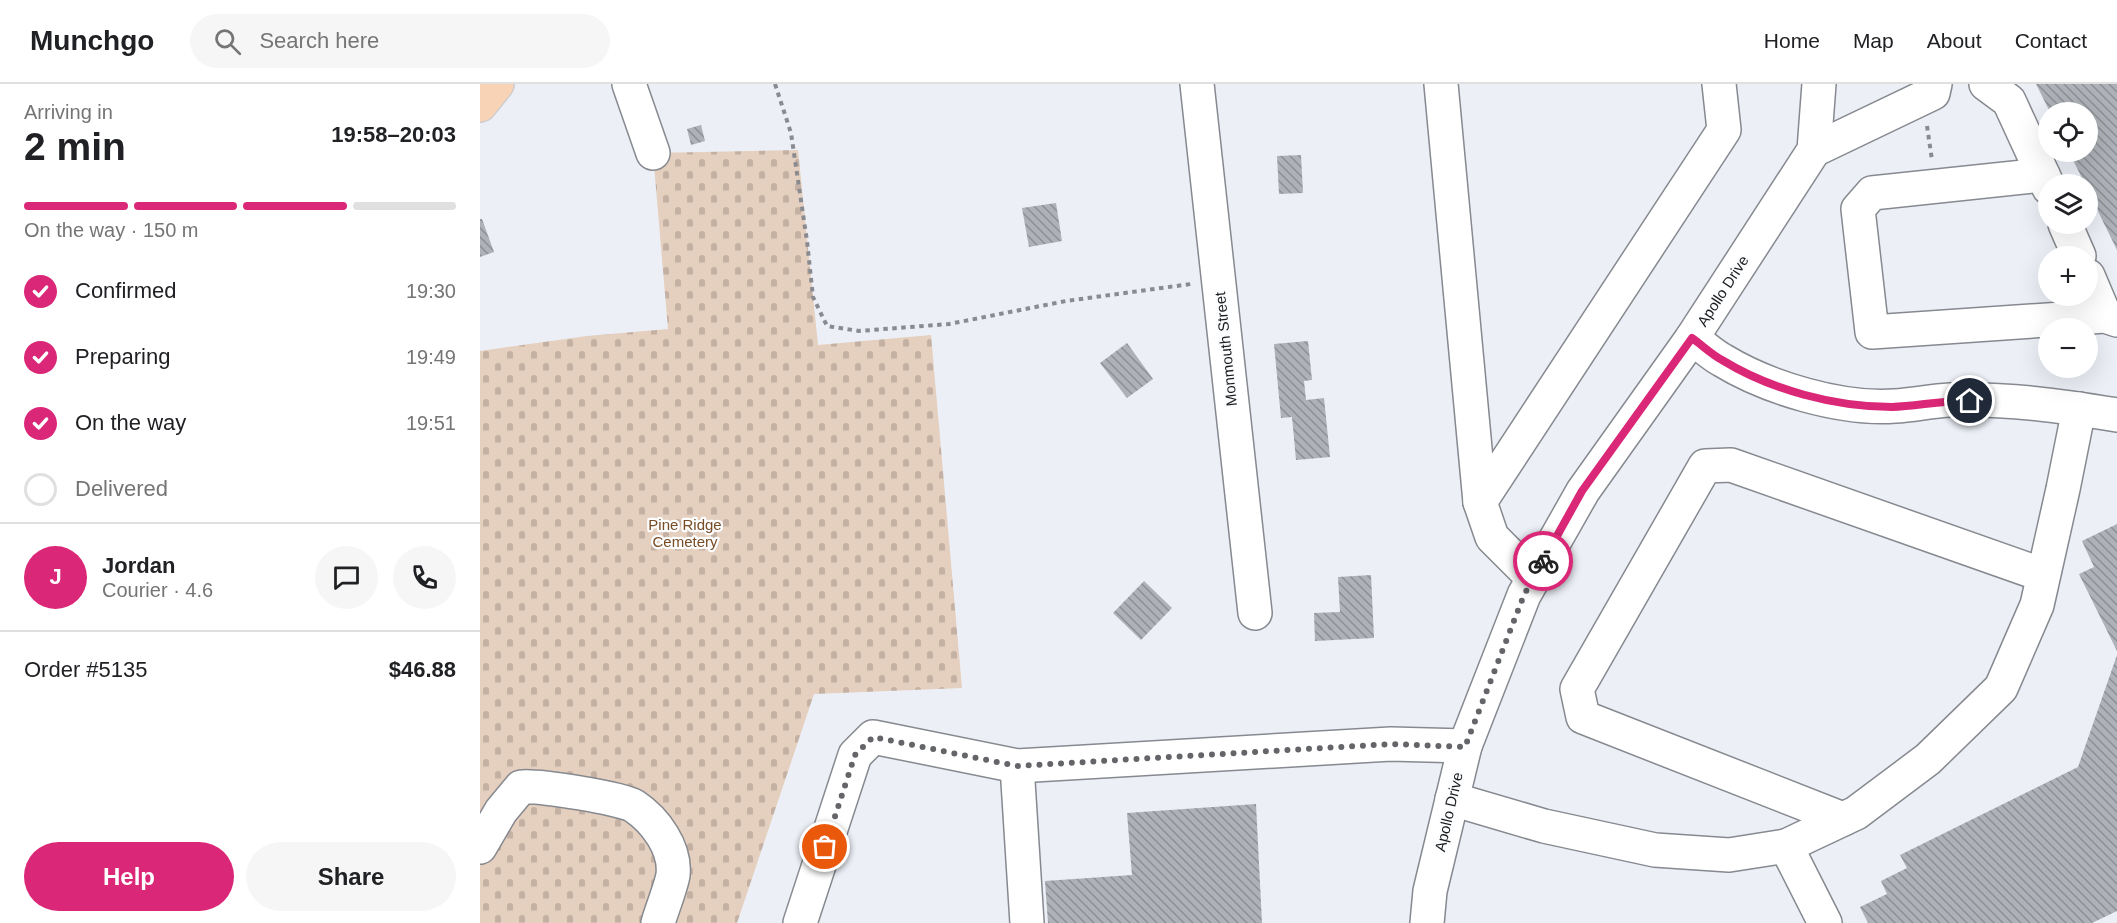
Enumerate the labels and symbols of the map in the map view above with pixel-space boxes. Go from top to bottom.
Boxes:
street label: Apollo Drive [1693,252,1752,329]
street label: Monmouth Street [1211,290,1240,407]
pin [1944,375,1995,426]
park label: Pine Ridge Cemetery [648,516,722,550]
courier [1513,531,1573,591]
street label: Apollo Drive [1431,771,1466,853]
pin [799,821,850,872]

